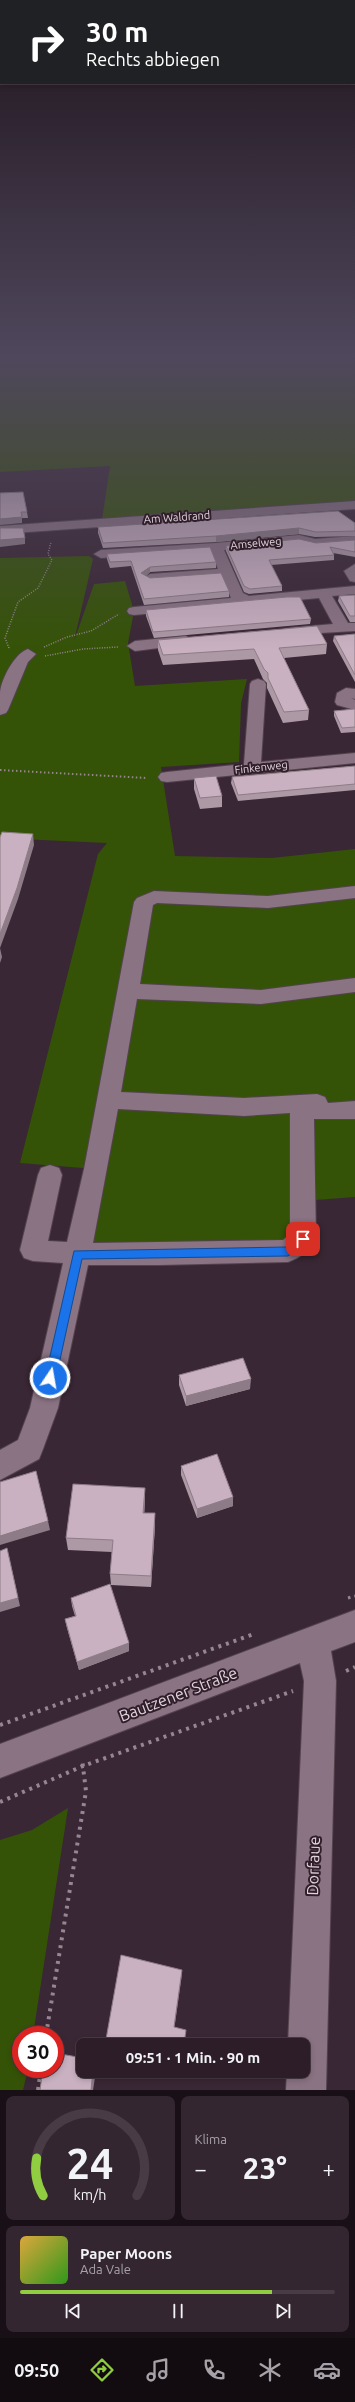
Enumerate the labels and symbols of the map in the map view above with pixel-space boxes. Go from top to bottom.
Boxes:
street label: Am Waldrand [143,509,211,525]
street label: Amselweg [230,535,282,551]
street label: Finkenweg [234,758,288,776]
pin [286,1222,320,1256]
position arrow [29,1357,71,1399]
street label: Bautzener Straße [116,1663,240,1725]
street label: Dorfaue [303,1836,323,1896]
speed limit sign: 30 [12,2026,64,2078]

